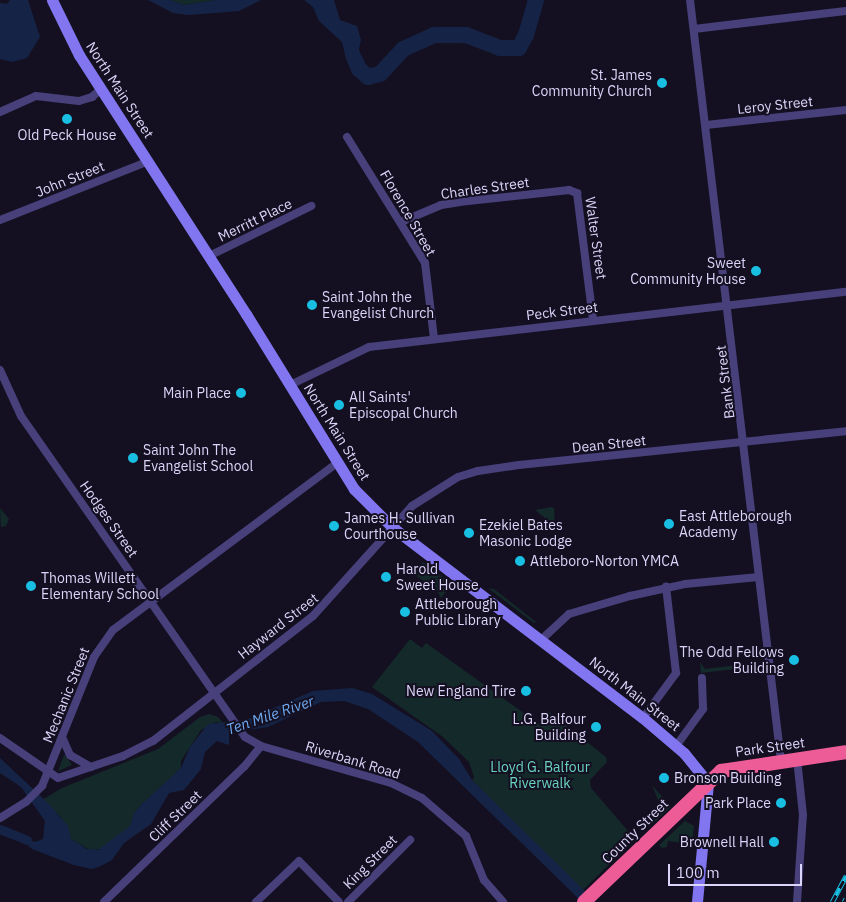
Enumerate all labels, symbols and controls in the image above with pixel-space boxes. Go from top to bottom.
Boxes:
street label: North Main Street [83,39,157,141]
place label: St. James Community Church [532,67,652,100]
marker: St. James Community Church [656,77,668,89]
street label: Leroy Street [736,93,814,117]
marker: Old Peck House [61,113,73,125]
place label: Old Peck House [18,127,116,143]
street label: John Street [33,158,107,200]
street label: Florence Street [377,167,439,259]
street label: Charles Street [440,173,530,203]
street label: Merritt Place [215,195,295,245]
street label: Walter Street [582,196,610,280]
place label: Sweet Community House [630,255,746,288]
marker: Sweet Community House [750,265,762,277]
place label: Saint John the Evangelist Church [322,289,434,322]
street label: Peck Street [525,298,599,324]
marker: Saint John the Evangelist Church [306,299,318,311]
street label: Bank Street [712,344,738,420]
street label: North Main Street [300,380,374,484]
place label: Main Place [163,385,231,401]
marker: Main Place [235,387,247,399]
place label: All Saints' Episcopal Church [349,389,458,422]
marker: All Saints' Episcopal Church [333,399,345,411]
street label: Dean Street [571,432,647,456]
place label: Saint John The Evangelist School [143,442,253,474]
marker: Saint John The Evangelist School [127,452,139,464]
street label: Hodges Street [76,478,142,560]
place label: East Attleborough Academy [679,508,792,540]
place label: James H. Sullivan Courthouse [344,510,455,542]
place label: Ezekiel Bates Masonic Lodge [479,517,572,550]
marker: East Attleborough Academy [663,518,675,530]
marker: James H. Sullivan Courthouse [328,520,340,532]
marker: Ezekiel Bates Masonic Lodge [463,527,475,539]
place label: Attleboro-Norton YMCA [530,553,679,569]
marker: Attleboro-Norton YMCA [514,555,526,567]
place label: Harold Sweet House [396,561,479,594]
place label: Thomas Willett Elementary School [41,570,159,602]
marker: Harold Sweet House [380,571,392,583]
marker: Thomas Willett Elementary School [25,580,37,592]
street label: Hayward Street [235,589,321,663]
place label: Attleborough Public Library [415,596,501,628]
marker: Attleborough Public Library [399,606,411,618]
place label: The Odd Fellows Building [680,644,784,676]
street label: Mechanic Street [39,645,93,745]
street label: North Main Street [586,653,684,735]
marker: The Odd Fellows Building [788,654,800,666]
place label: New England Tire [406,683,516,699]
marker: New England Tire [520,685,532,697]
water label: Ten Mile River [224,692,316,738]
place label: L.G. Balfour Building [513,711,586,744]
marker: L.G. Balfour Building [590,721,602,733]
street label: Park Street [734,734,806,760]
street label: Riverbank Road [303,738,403,782]
park label: Lloyd G. Balfour Riverwalk [490,759,590,792]
place label: Bronson Building [674,770,781,786]
marker: Bronson Building [658,772,670,784]
street label: Cliff Street [145,787,205,845]
street label: County Street [598,795,672,867]
place label: Park Place [705,795,771,811]
marker: Park Place [775,797,787,809]
street label: King Street [340,832,400,892]
place label: Brownell Hall [680,834,764,850]
marker: Brownell Hall [768,836,780,848]
scale bar [671,854,805,886]
text: 100 m [676,863,720,882]

